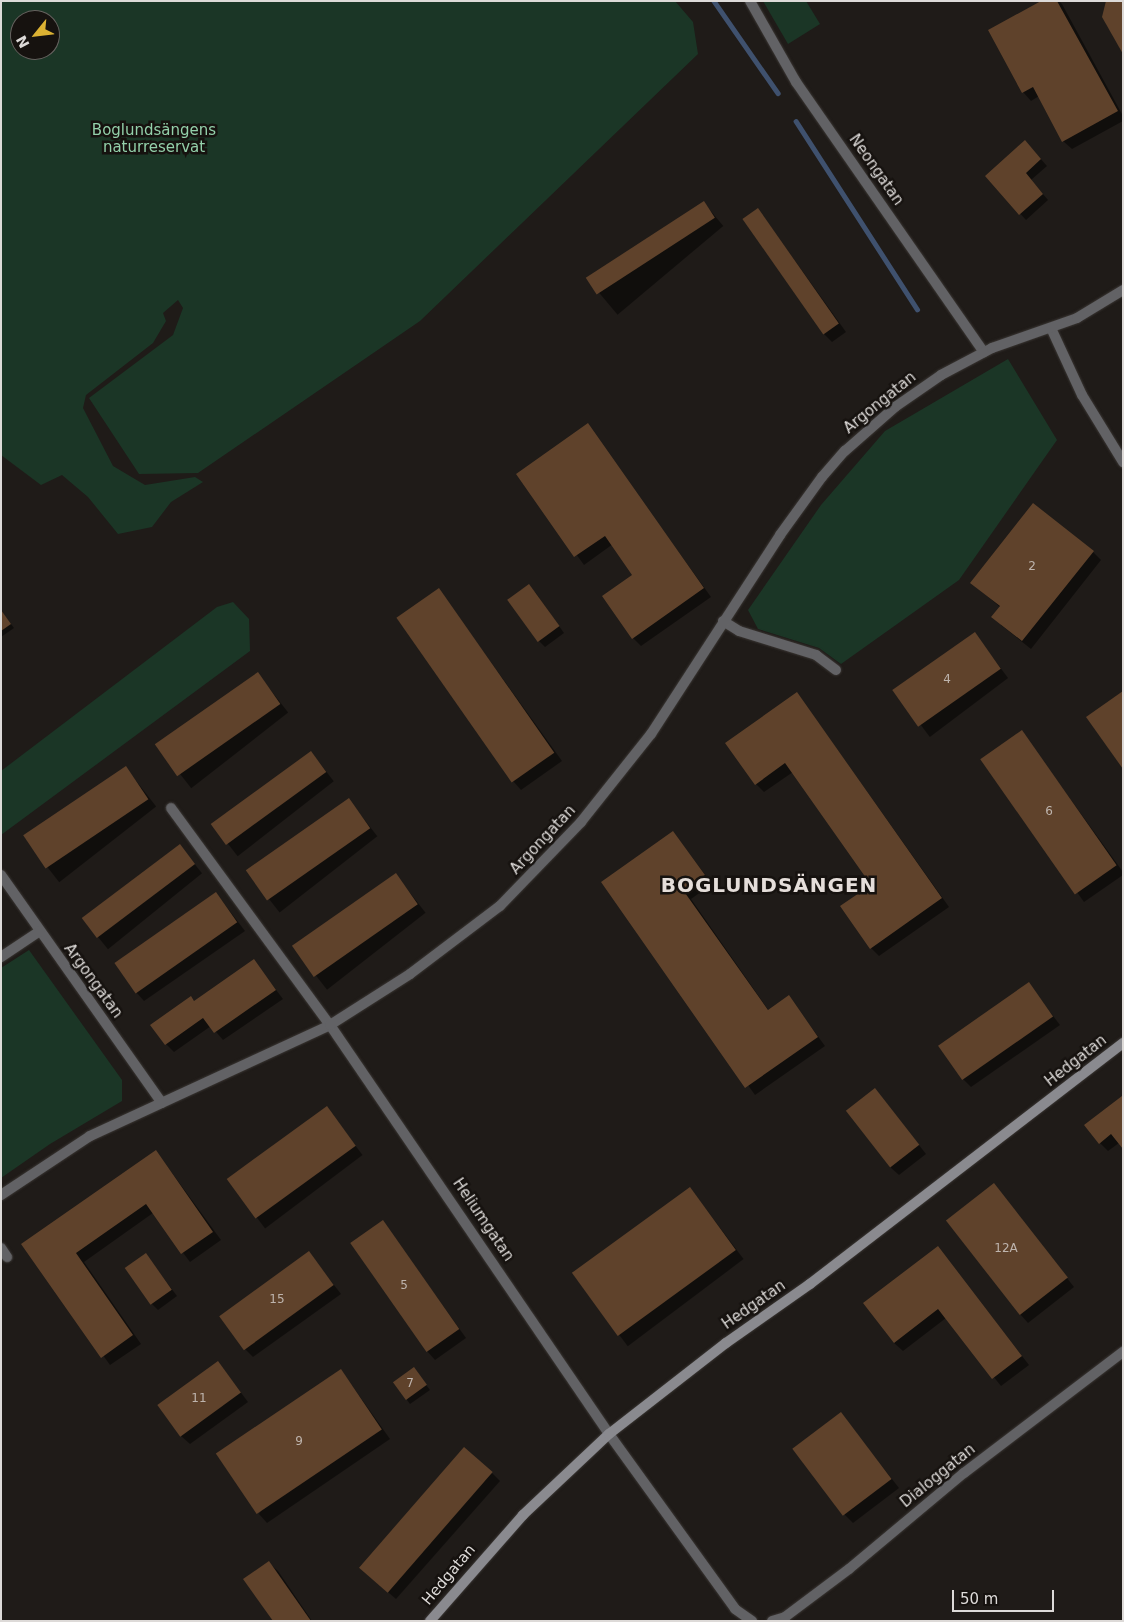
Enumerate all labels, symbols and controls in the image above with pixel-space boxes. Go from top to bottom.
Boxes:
north arrow [10,10,60,60]
text: N [13,33,33,51]
park label: Boglundsängens naturreservat [92,121,216,156]
street label: Neongatan [845,131,907,209]
street label: Argongatan [840,368,920,438]
house number: 2 [1028,560,1036,574]
house number: 4 [943,673,951,687]
street label: Argongatan [507,802,579,878]
house number: 6 [1045,805,1053,819]
district label: BOGLUNDSÄNGEN [659,873,879,897]
street label: Argongatan [60,940,126,1022]
street label: Hedgatan [1042,1031,1110,1091]
street label: Heliumgatan [449,1175,517,1265]
house number: 12A [994,1242,1018,1256]
street label: Hedgatan [719,1277,789,1333]
house number: 5 [400,1279,408,1293]
house number: 15 [269,1293,285,1307]
house number: 7 [406,1377,414,1391]
house number: 11 [191,1392,207,1406]
house number: 9 [295,1435,303,1449]
street label: Dialoggatan [897,1440,979,1512]
street label: Hedgatan [419,1541,479,1609]
scale bar [954,1580,1056,1612]
text: 50 m [960,1590,998,1608]

